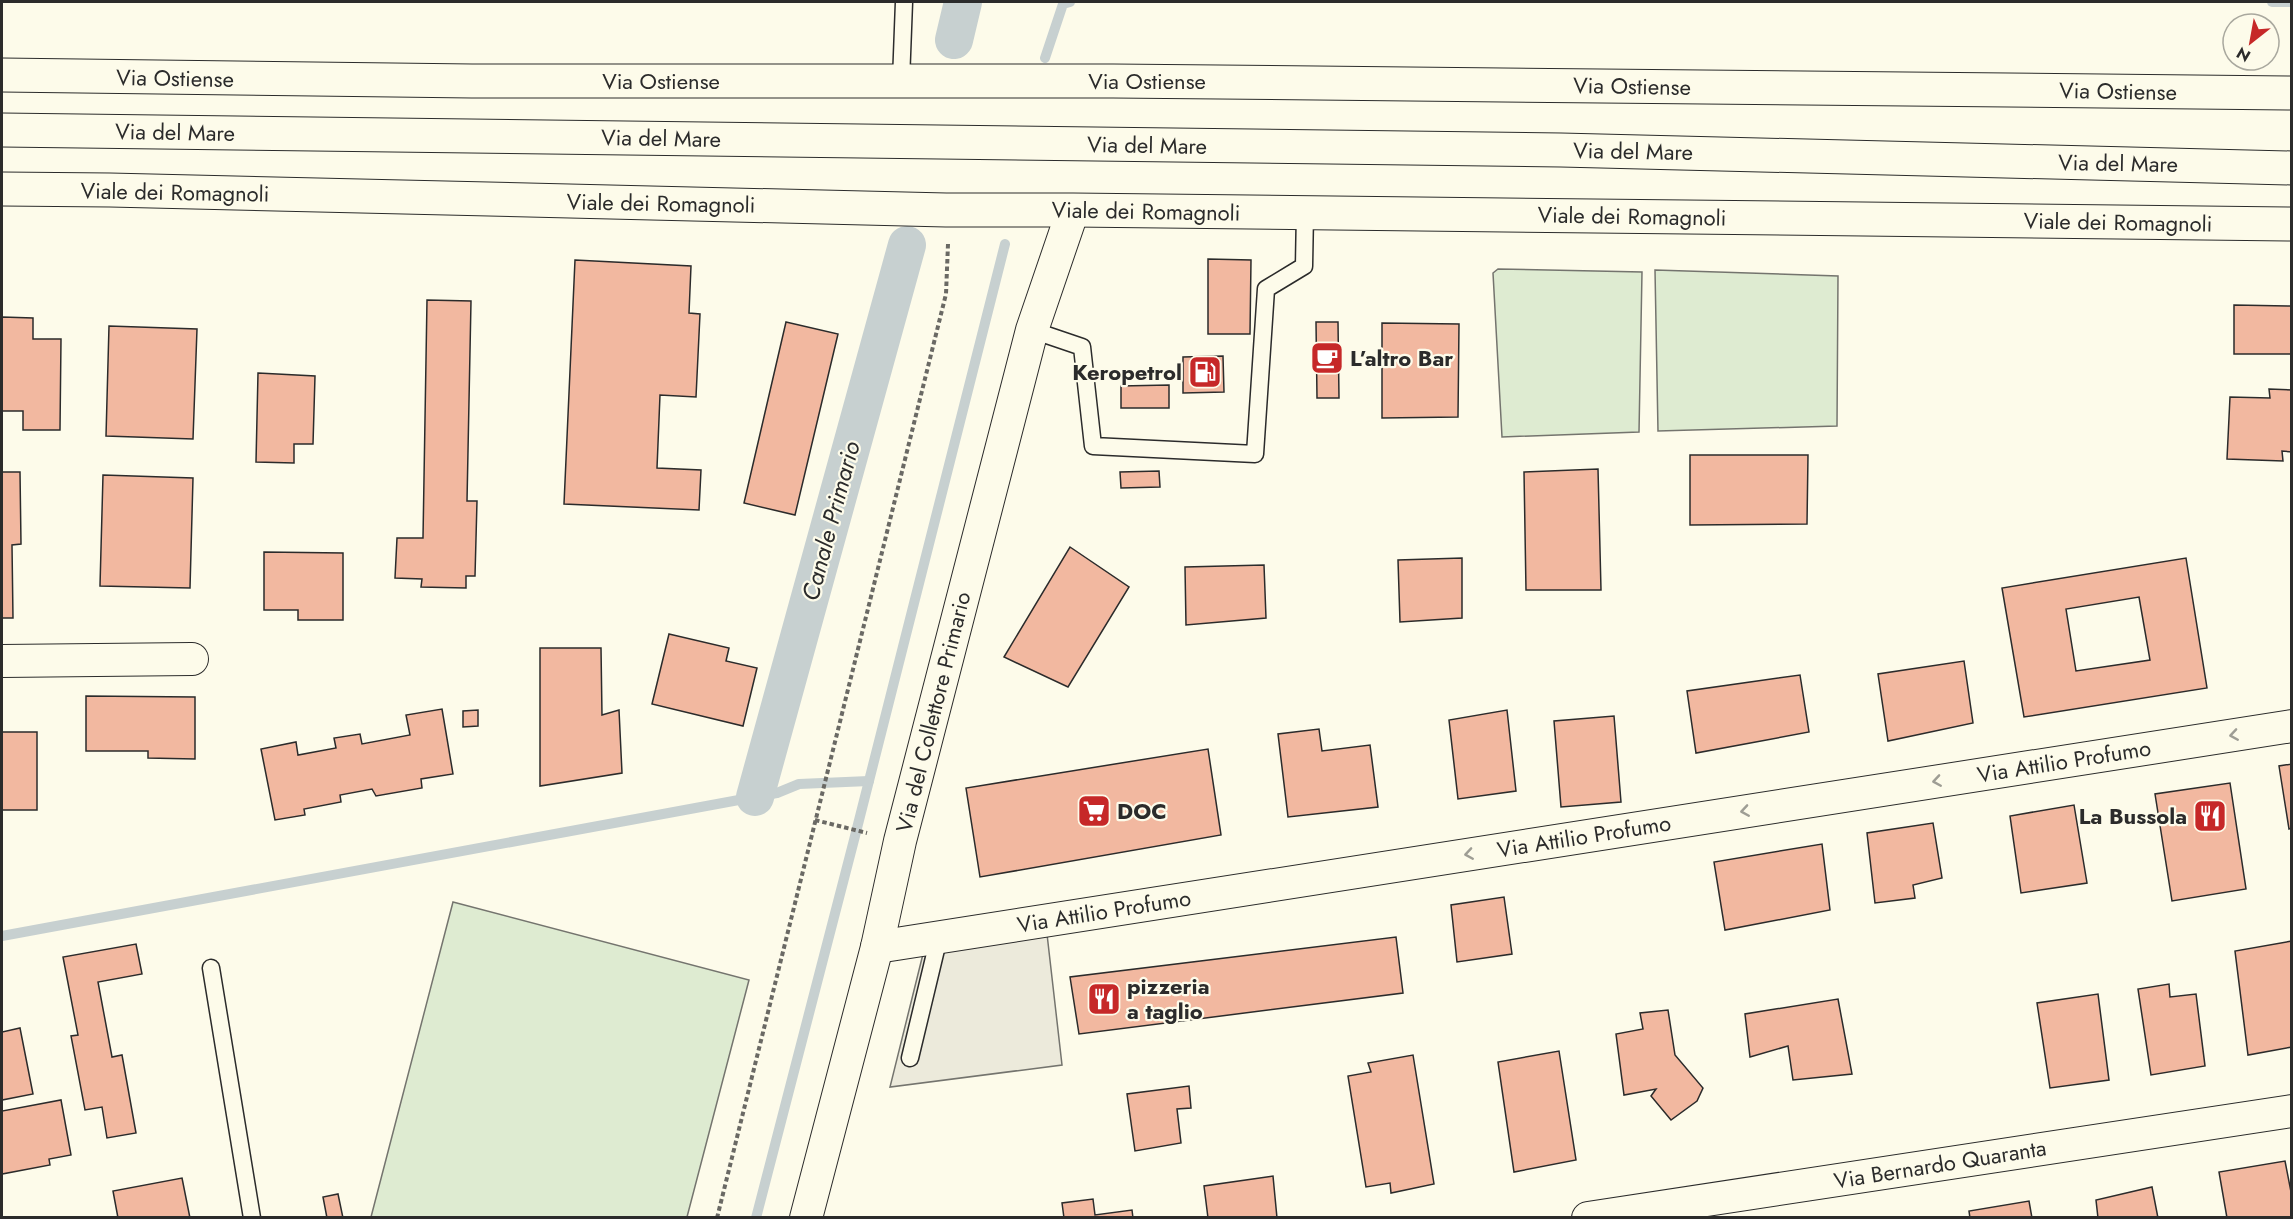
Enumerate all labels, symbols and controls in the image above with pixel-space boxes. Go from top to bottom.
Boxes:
north arrow [2221,12,2281,72]
text: N [2232,41,2255,68]
street label: Via Ostiense [116,61,234,95]
street label: Via Ostiense [602,65,720,97]
street label: Via Ostiense [1088,65,1206,97]
street label: Via Ostiense [1573,69,1691,103]
street label: Via Ostiense [2059,74,2177,108]
street label: Via del Mare [115,115,235,149]
street label: Via del Mare [601,121,721,155]
street label: Via del Mare [1087,128,1207,162]
street label: Via del Mare [1573,134,1693,168]
street label: Via del Mare [2058,146,2178,180]
street label: Viale dei Romagnoli [80,174,270,210]
street label: Viale dei Romagnoli [566,185,756,221]
street label: Viale dei Romagnoli [1051,193,1241,229]
street label: Viale dei Romagnoli [1537,198,1727,234]
street label: Viale dei Romagnoli [2023,204,2213,240]
cafe icon: L’altro Bar [1309,340,1345,376]
place label: L’altro Bar [1350,342,1453,374]
fuel station icon: Keropetrol [1187,354,1223,390]
place label: Keropetrol [1072,356,1182,388]
water label: Canale Primario [792,437,869,605]
street label: Via del Collettore Primario [888,588,978,836]
one-way arrow [2229,728,2238,740]
street label: Via Attilio Profumo [1975,731,2153,791]
one-way arrow [1933,774,1943,787]
supermarket icon: DOC [1076,793,1112,829]
place label: DOC [1117,795,1167,827]
restaurant icon: La Bussola [2192,798,2228,834]
place label: La Bussola [2079,800,2187,832]
one-way arrow [1740,804,1750,817]
street label: Via Attilio Profumo [1495,806,1673,866]
one-way arrow [1464,848,1474,860]
street label: Via Attilio Profumo [1015,881,1193,941]
place label: pizzeria a taglio [1127,970,1210,1027]
restaurant icon: pizzeria a taglio [1086,981,1122,1017]
street label: Via Bernardo Quaranta [1832,1131,2048,1197]

